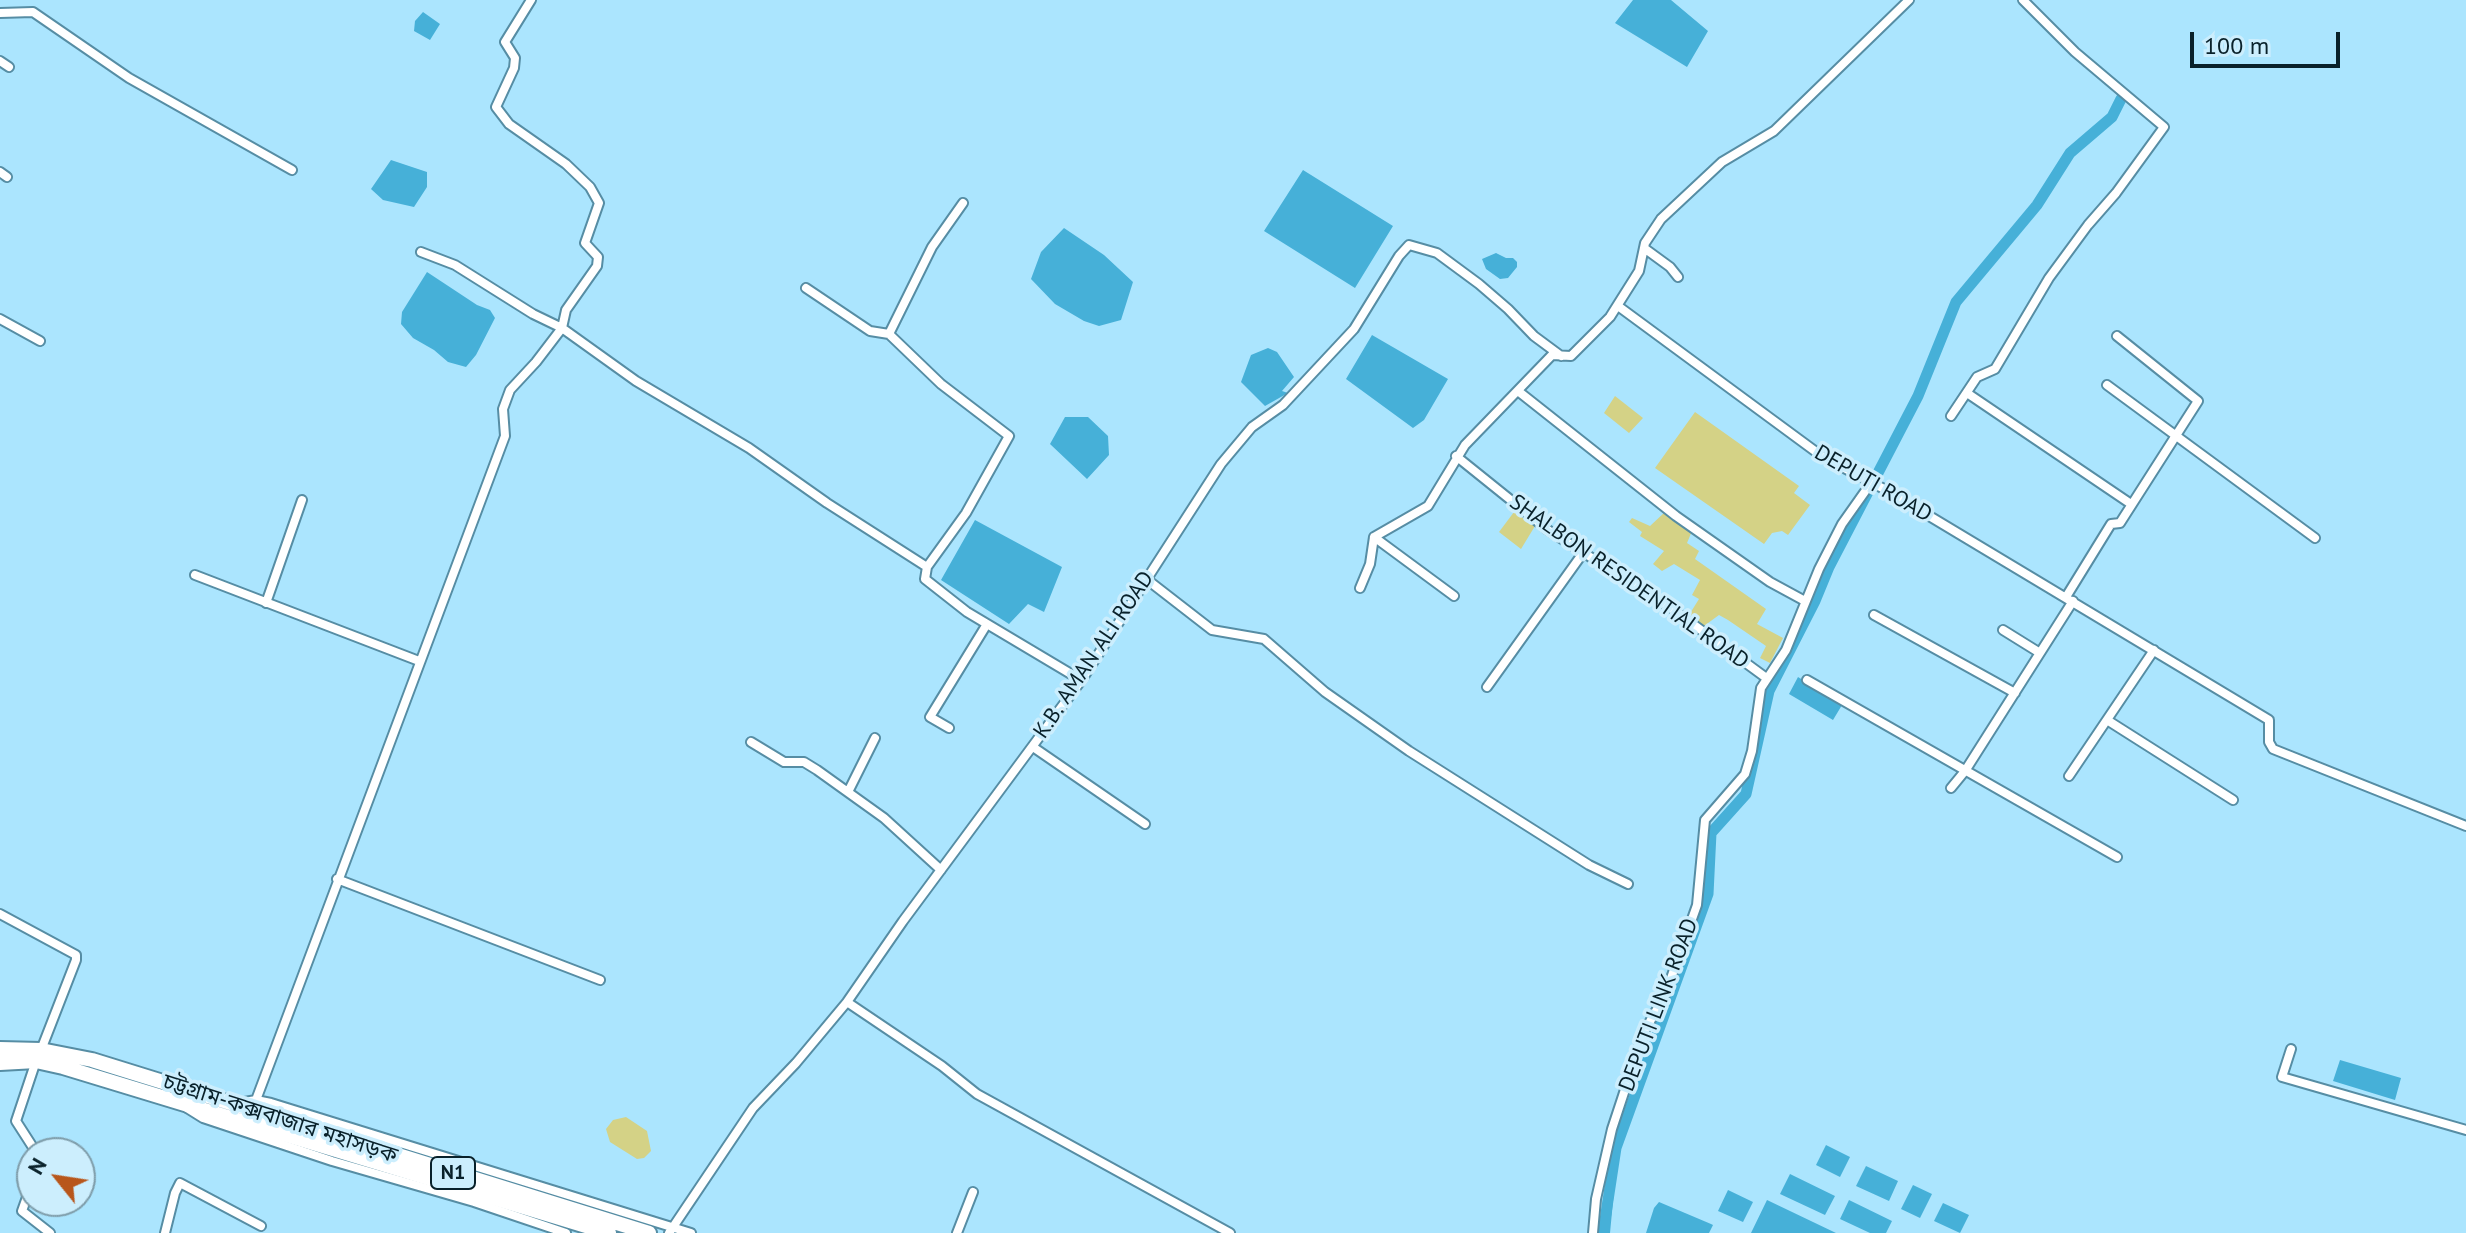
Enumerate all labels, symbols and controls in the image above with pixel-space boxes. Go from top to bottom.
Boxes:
scale bar [2194,16,2344,66]
text: 100 m [2204,30,2269,61]
street label: DEPUTI ROAD [1810,440,1936,528]
street label: SHALBON RESIDENTIAL ROAD [1504,489,1754,675]
street label: K.B. AMAN ALI ROAD [1028,566,1160,744]
street label: DEPUTI LINK ROAD [1614,915,1704,1095]
street label: চট্টগ্রাম-কক্সবাজার মহাসড়ক [159,1069,401,1169]
north arrow [16,1137,96,1217]
text: N [21,1153,53,1179]
road number: N1 [431,1157,475,1189]

